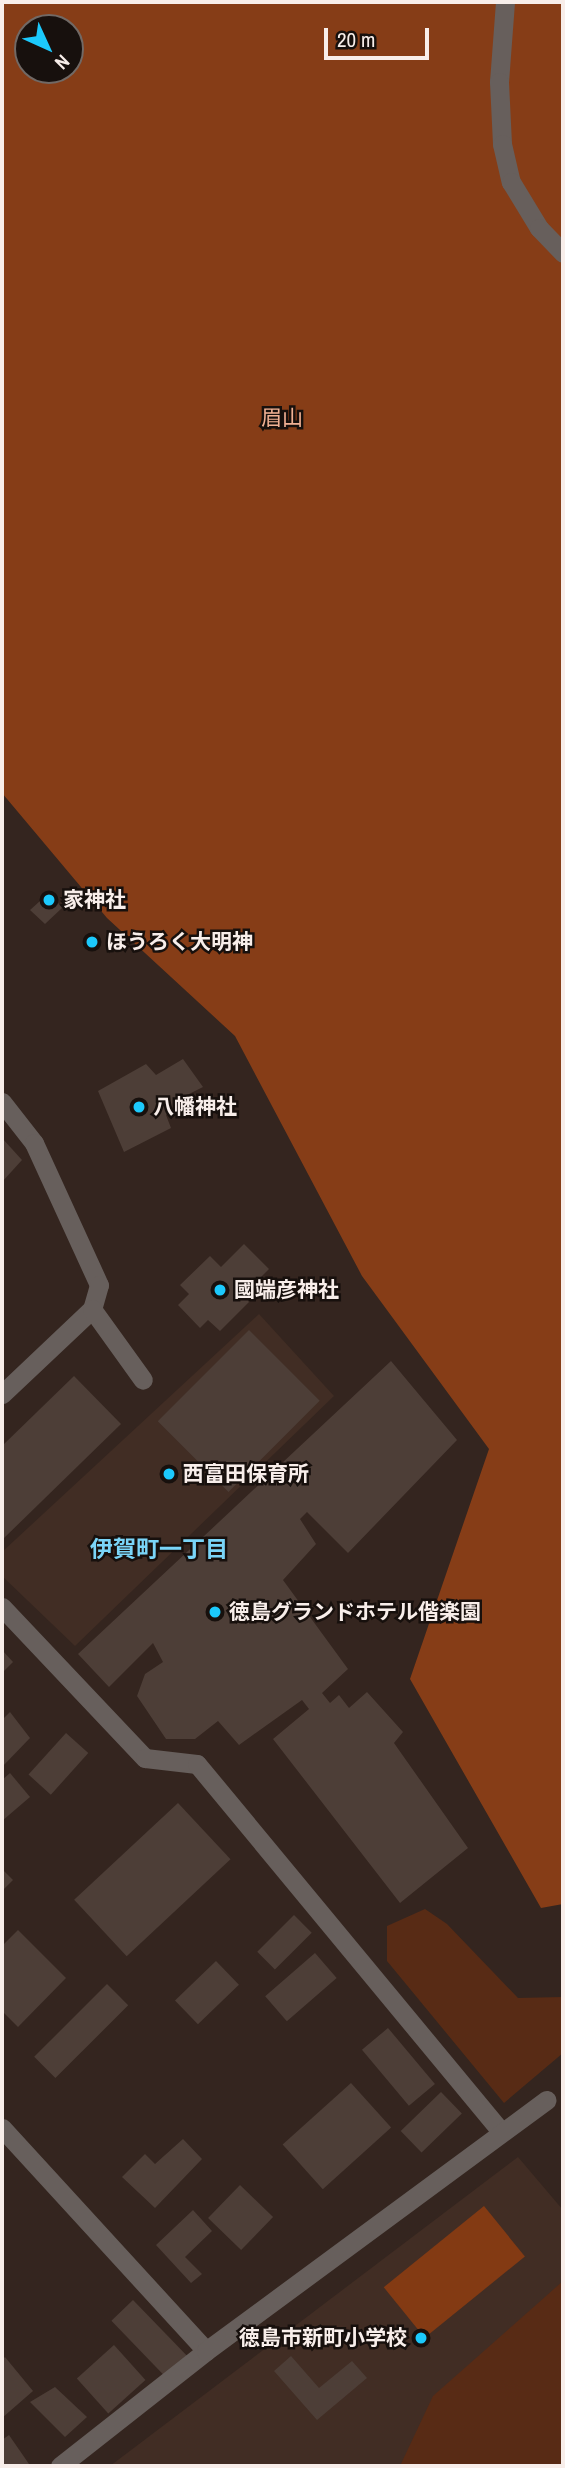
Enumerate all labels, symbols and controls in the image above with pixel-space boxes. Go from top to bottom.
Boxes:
north arrow [14,14,84,84]
scale bar [327,14,432,58]
text: 20 m [337,25,375,54]
text: N [49,49,76,76]
park label: 眉山 [261,405,303,431]
place label: 家神社 [63,887,126,913]
marker: 家神社 [41,892,57,908]
place label: ほうろく大明神 [106,929,253,955]
marker: ほうろく大明神 [84,934,100,950]
place label: 八幡神社 [153,1094,237,1120]
marker: 八幡神社 [131,1099,147,1115]
place label: 國端彦神社 [234,1277,339,1303]
marker: 國端彦神社 [212,1282,228,1298]
place label: 西富田保育所 [183,1461,309,1487]
marker: 西富田保育所 [161,1466,177,1482]
district label: 伊賀町一丁目 [90,1535,228,1563]
place label: 徳島グランドホテル偕楽園 [229,1599,481,1625]
marker: 徳島グランドホテル偕楽園 [207,1604,223,1620]
place label: 徳島市新町小学校 [239,2325,407,2351]
marker: 徳島市新町小学校 [413,2330,429,2346]

